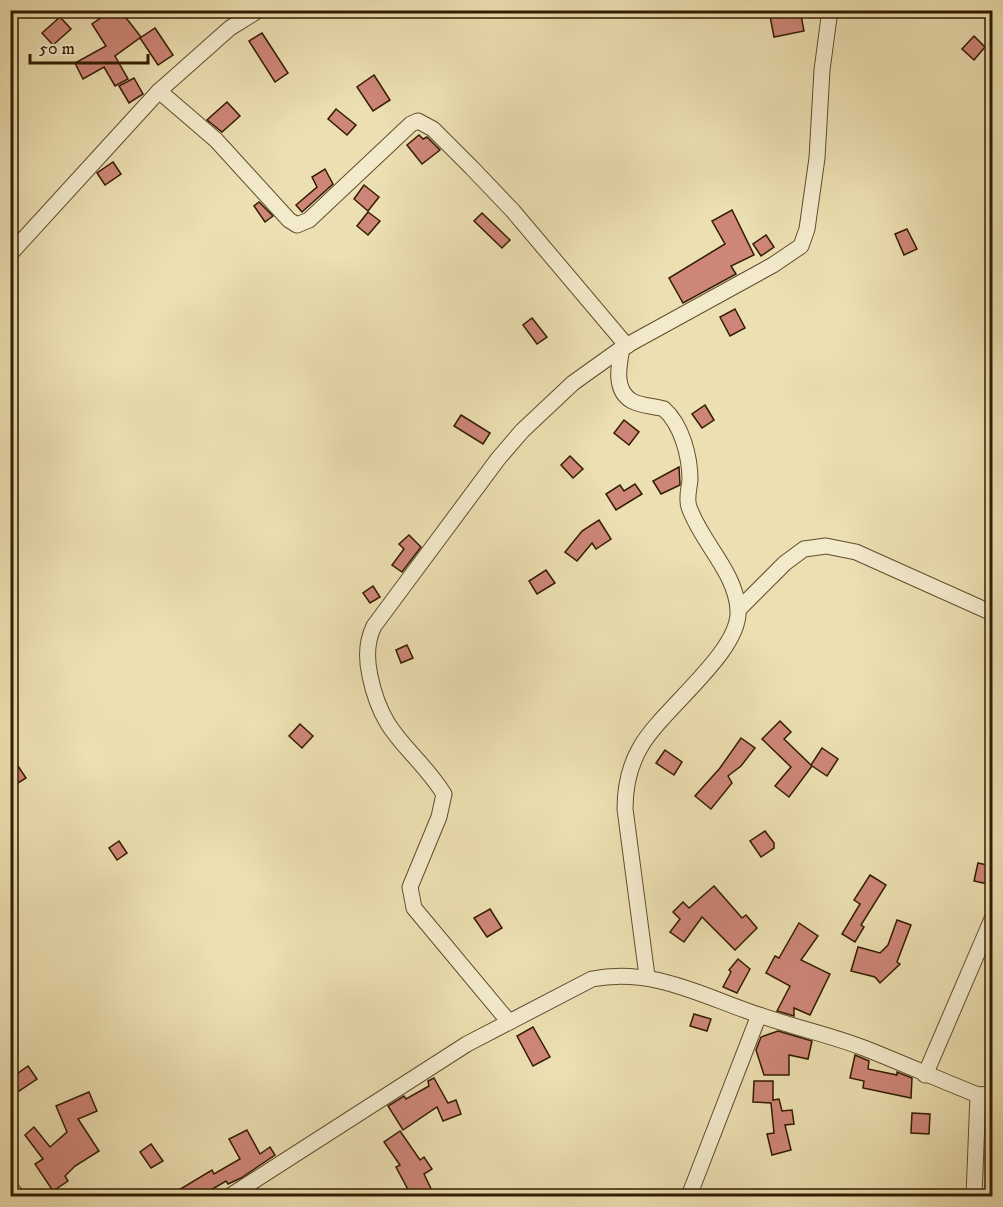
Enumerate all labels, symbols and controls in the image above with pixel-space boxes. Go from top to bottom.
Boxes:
scale bar [30,27,148,65]
text: 50 m [39,38,75,60]

